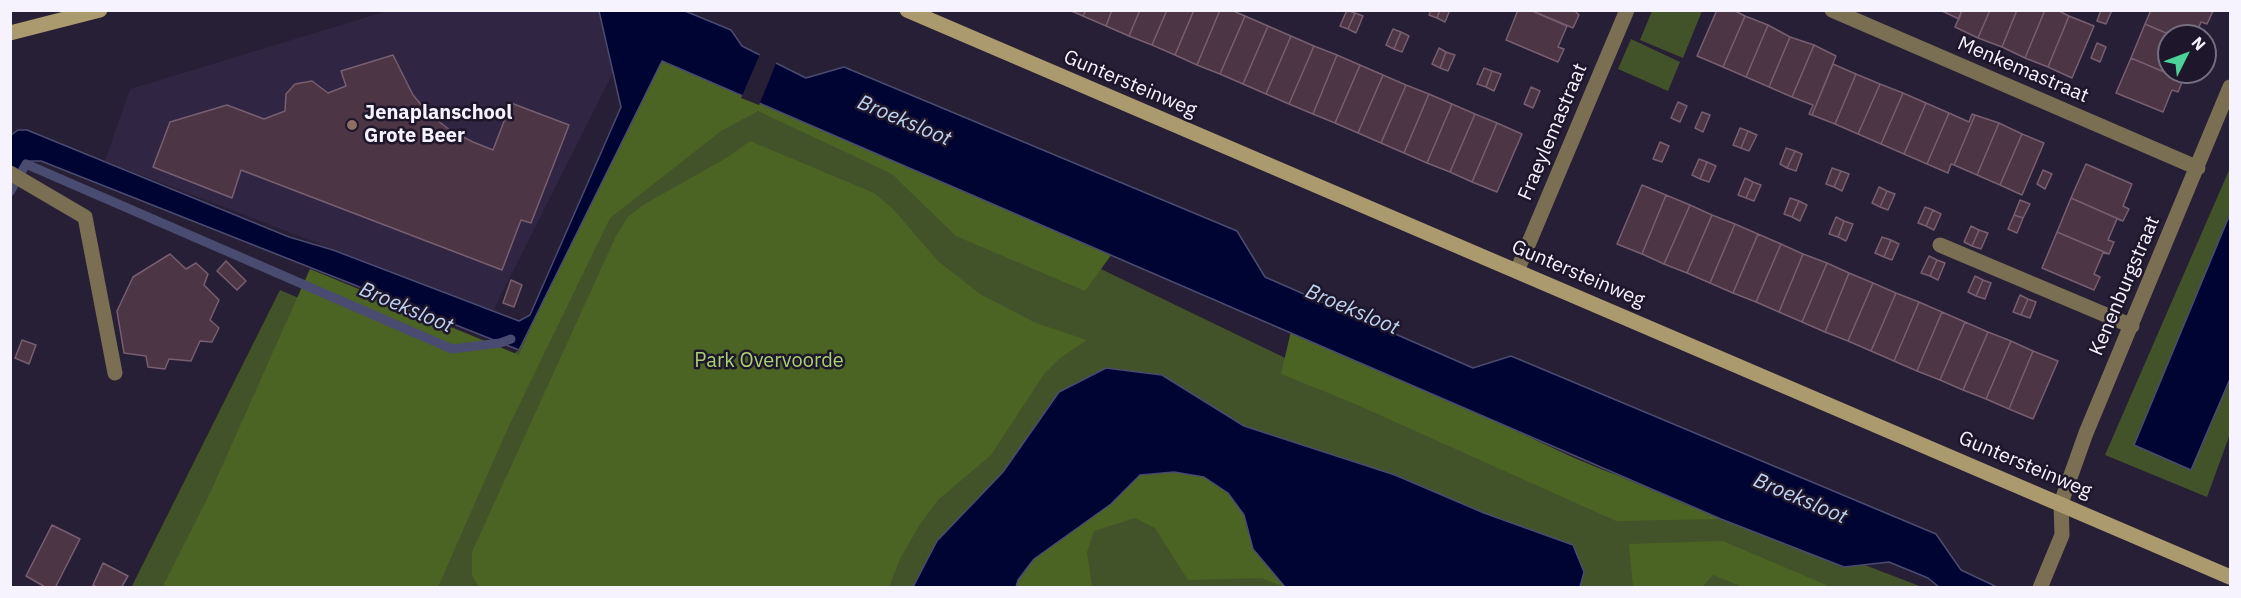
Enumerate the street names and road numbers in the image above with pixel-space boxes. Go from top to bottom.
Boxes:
street label: Menkemastraat [1954,32,2092,108]
street label: Guntersteinweg [1060,45,1200,123]
street label: Fraeylemastraat [1513,60,1593,204]
street label: Kenenburgstraat [2085,212,2165,360]
street label: Guntersteinweg [1508,235,1648,313]
street label: Guntersteinweg [1955,426,2095,504]

